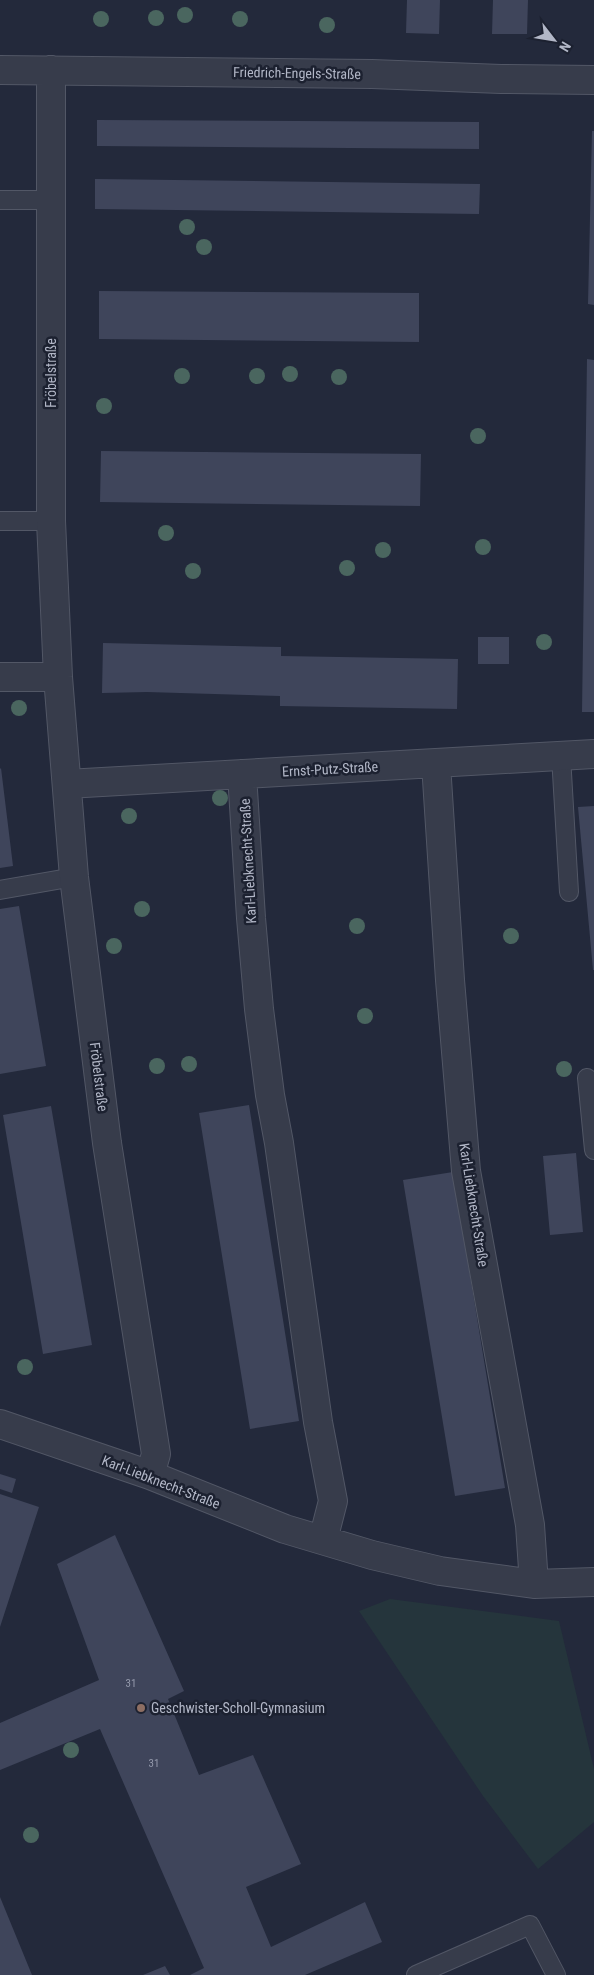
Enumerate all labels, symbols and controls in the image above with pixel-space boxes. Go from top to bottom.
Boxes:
north arrow [529,15,579,65]
text: N [556,39,574,54]
street label: Friedrich-Engels-Straße [233,64,362,82]
street label: Fröbelstraße [43,338,59,408]
street label: Ernst-Putz-Straße [282,758,379,780]
street label: Karl-Liebknecht-Straße [237,798,259,924]
street label: Fröbelstraße [87,1042,111,1113]
street label: Karl-Liebknecht-Straße [456,1142,492,1268]
street label: Karl-Liebknecht-Straße [100,1452,223,1512]
house number: 31 [126,1677,136,1690]
place label: Geschwister-Scholl-Gymnasium [151,1700,325,1716]
marker: Geschwister-Scholl-Gymnasium [135,1702,147,1714]
house number: 31 [149,1757,159,1770]

